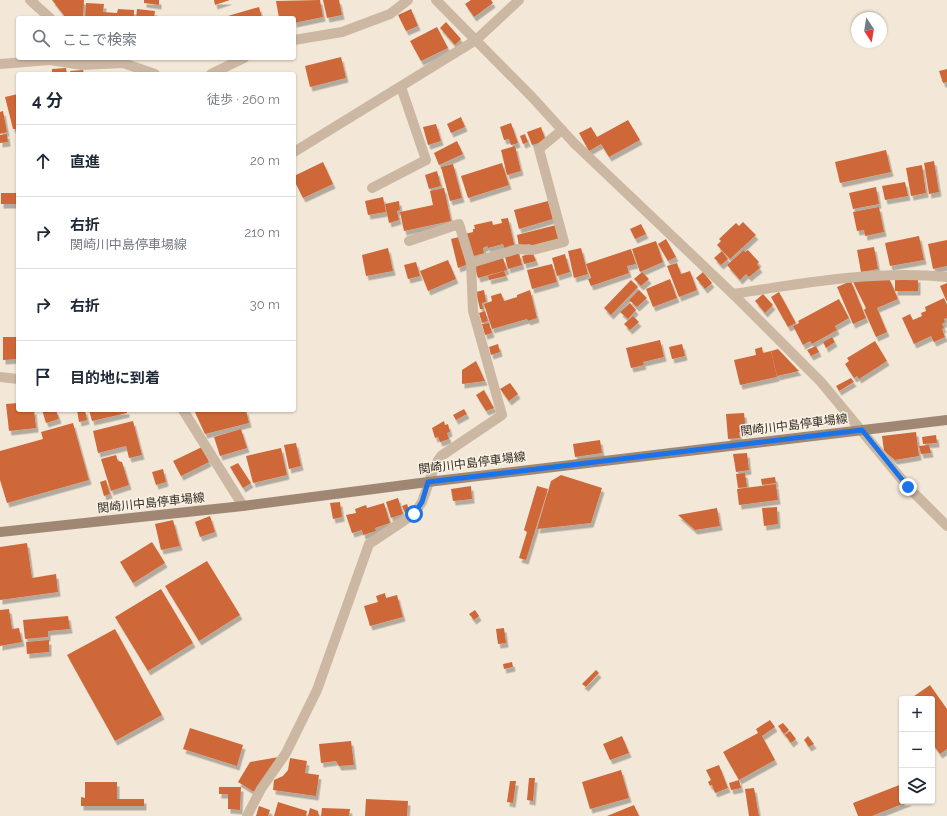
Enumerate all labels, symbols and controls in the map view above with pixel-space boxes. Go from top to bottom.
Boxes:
north arrow [851,12,887,48]
search box [16,16,296,60]
icon: search [30,27,52,49]
text: ここで検索 [62,31,137,49]
text: 4 分 [32,90,63,110]
text: 徒歩 · 260 m [207,92,280,107]
icon: ahead [32,150,54,172]
text: 直進 [70,153,100,171]
text: 20 m [250,153,280,168]
text: 右折 [70,216,100,234]
icon: right [32,222,54,244]
text: 210 m [244,225,280,240]
text: 関崎川中島停車場線 [70,237,187,252]
icon: right [32,294,54,316]
text: 右折 [70,297,100,315]
text: 30 m [250,297,280,312]
icon: arrive [32,366,54,388]
text: 目的地に到着 [70,369,160,387]
street label: 関崎川中島停車場線 [740,411,848,439]
street label: 関崎川中島停車場線 [418,449,526,477]
route end [899,478,917,496]
street label: 関崎川中島停車場線 [97,490,205,516]
route start [405,505,423,523]
map controls [899,696,935,804]
button: + [899,696,935,732]
button: − [899,732,935,768]
button: layers [899,768,935,804]

